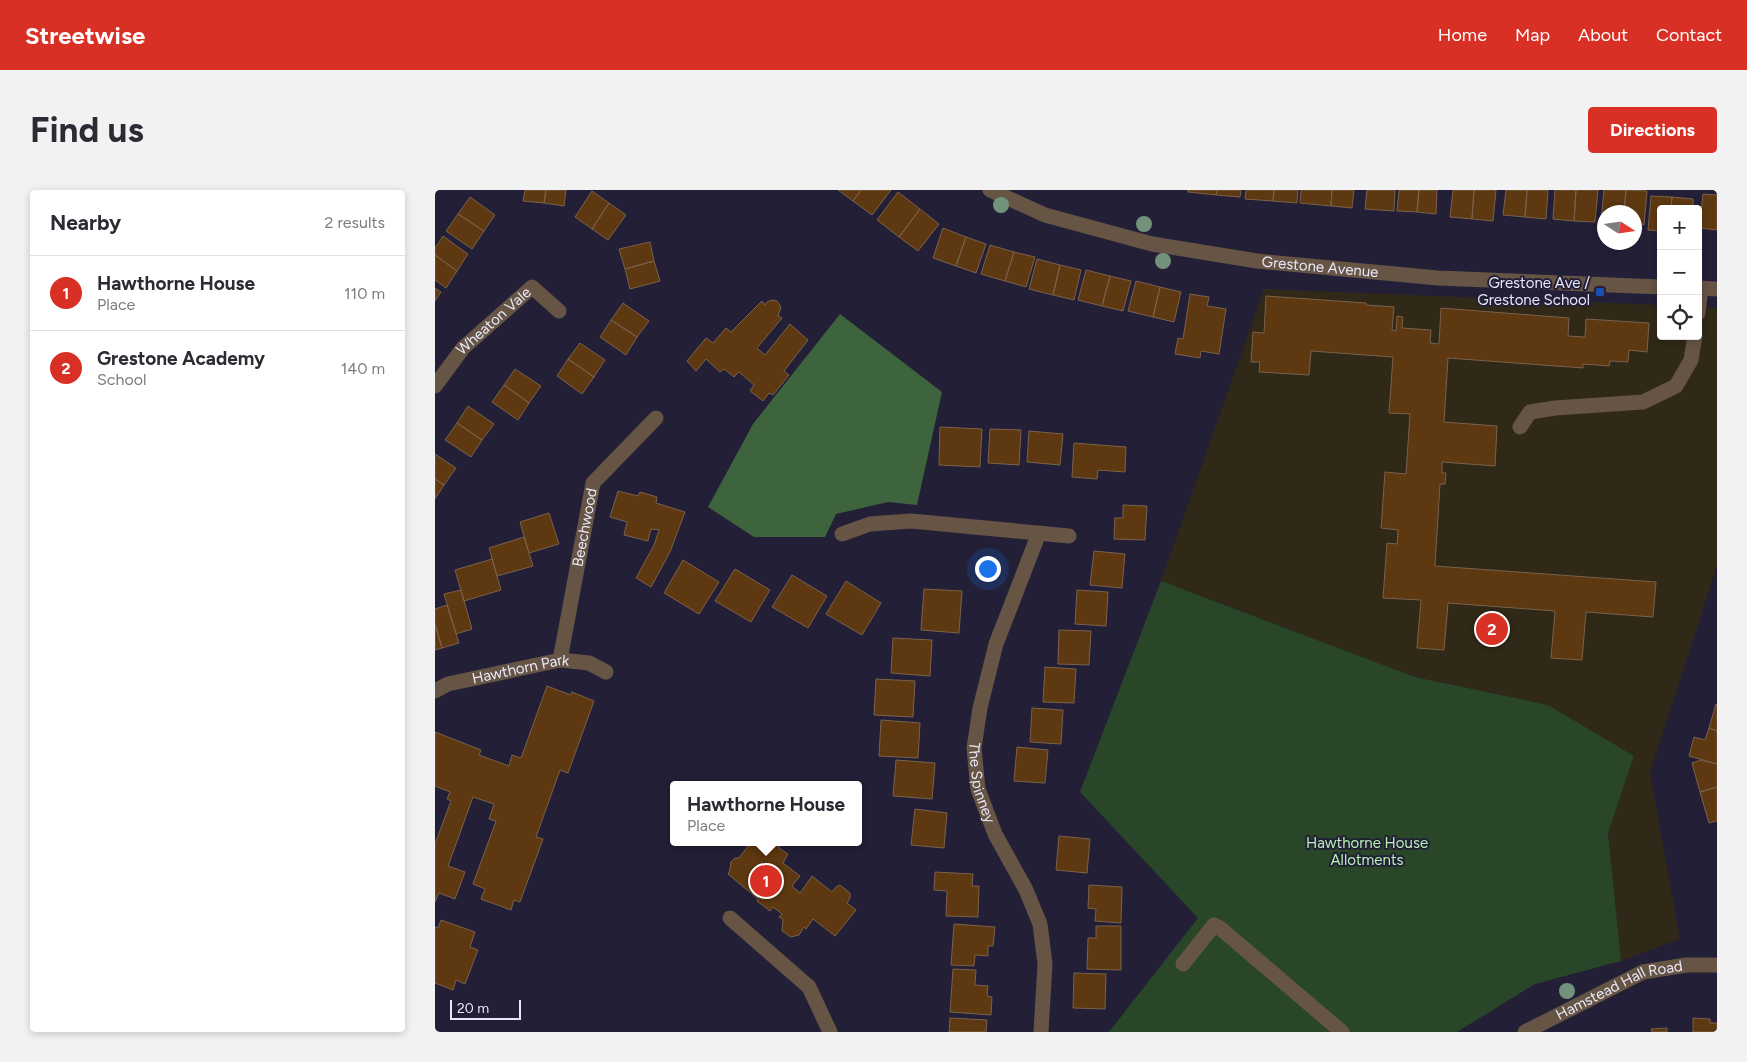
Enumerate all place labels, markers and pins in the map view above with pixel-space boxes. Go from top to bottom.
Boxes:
place label: Grestone Ave / Grestone School [1477,274,1590,309]
marker: Grestone Ave / Grestone School [1594,286,1606,298]
pin: 2 [1476,610,1508,648]
pin: 1 [750,862,782,900]

